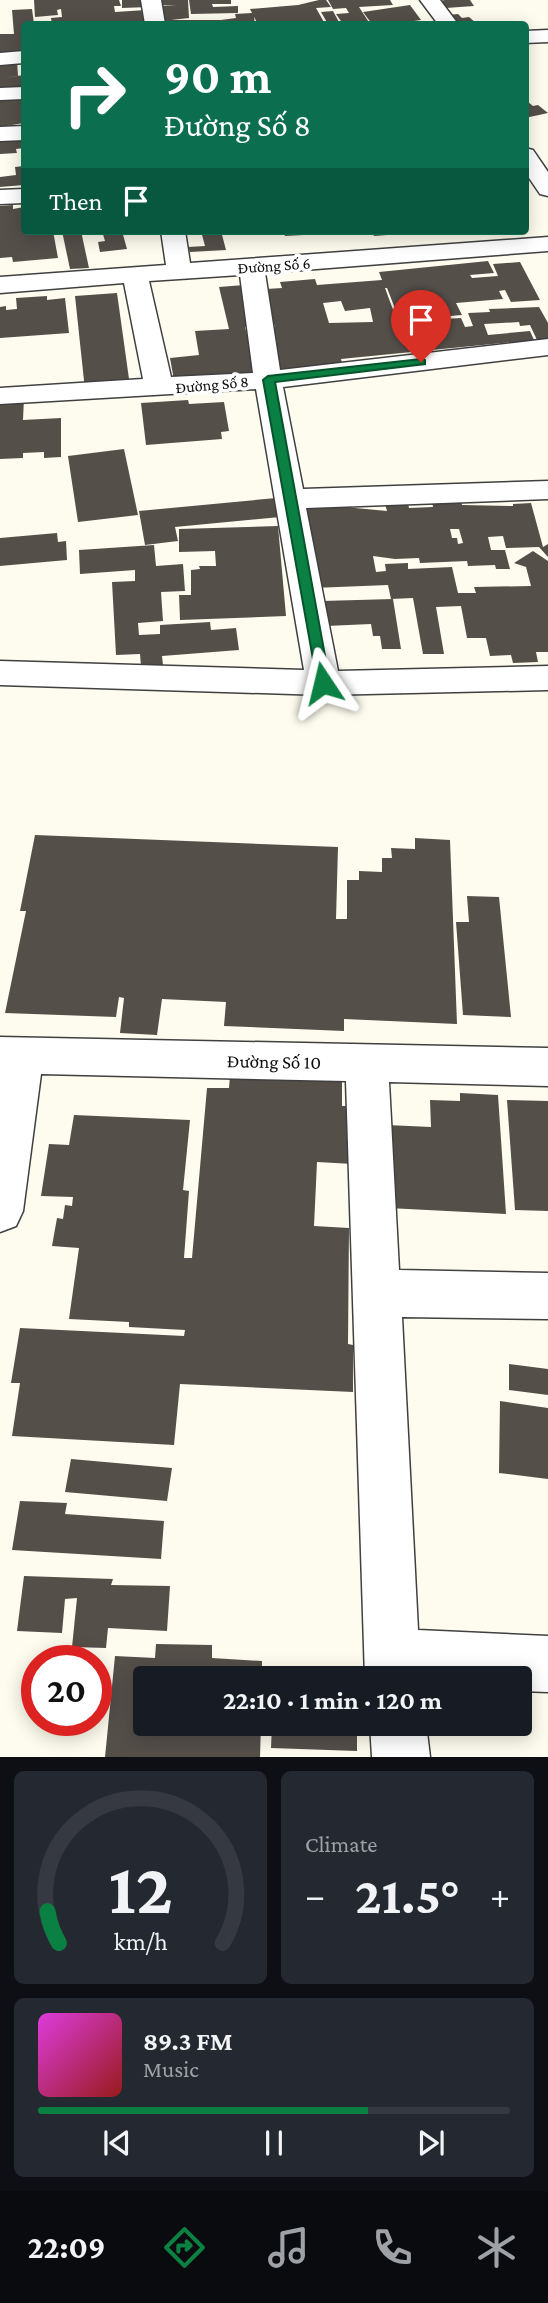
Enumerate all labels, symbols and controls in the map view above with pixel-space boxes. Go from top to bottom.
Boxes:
icon: right [49,49,140,140]
text: 90 m [164,49,271,104]
text: Đường Số 8 [164,107,311,143]
icon: arrive [117,182,155,220]
text: Then [49,187,103,216]
street label: Đường Số 6 [237,254,311,278]
pin [391,290,451,362]
icon: arrive [402,301,440,339]
street label: Đường Số 8 [175,373,249,397]
position arrow [286,646,360,720]
street label: Đường Số 10 [227,1050,321,1073]
speed limit sign: 20 [21,1645,112,1736]
text: 22:10 · 1 min · 120 m [223,1686,442,1715]
text: Climate [305,1831,377,1857]
text: 12 [108,1849,173,1930]
text: 21.5° [355,1866,460,1924]
text: − [305,1874,325,1916]
text: + [490,1874,510,1916]
text: km/h [114,1928,167,1955]
text: 89.3 FM [143,2027,233,2056]
text: Music [143,2056,199,2082]
icon: previous [98,2124,136,2162]
icon: pause [255,2124,293,2162]
icon: next [412,2124,450,2162]
icon: directions [160,2223,209,2272]
icon: music [264,2223,313,2272]
icon: phone [368,2223,417,2272]
icon: climate [472,2223,521,2272]
text: 22:09 [27,2229,105,2265]

